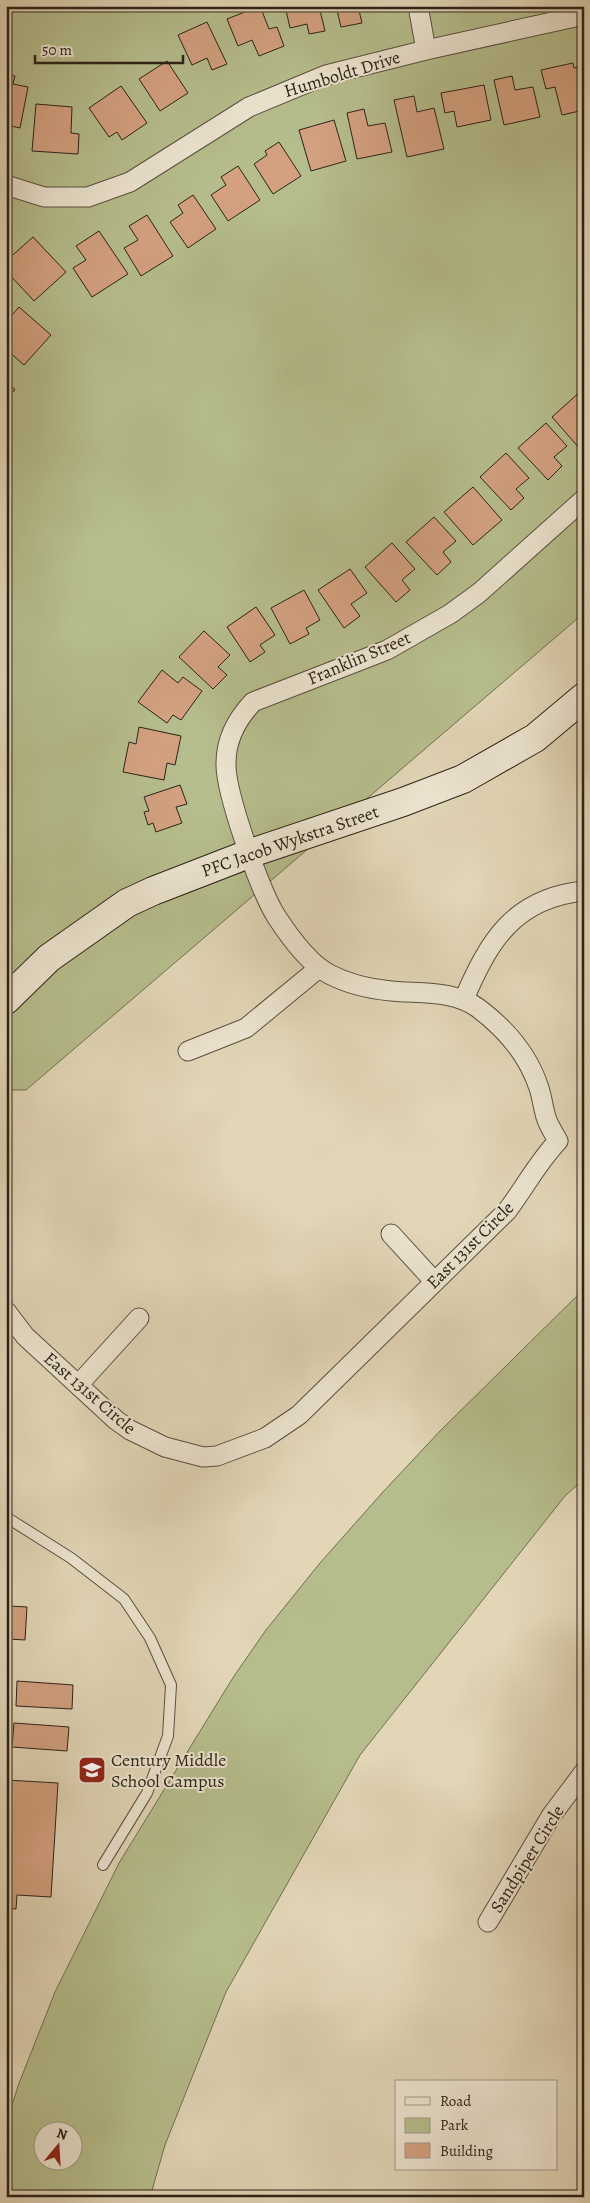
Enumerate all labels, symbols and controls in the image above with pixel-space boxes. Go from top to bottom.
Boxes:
scale bar [35,32,182,64]
text: 50 m [42,40,72,60]
street label: Humboldt Drive [281,45,403,103]
street label: Franklin Street [304,625,414,691]
street label: PFC Jacob Wykstra Street [198,799,382,883]
street label: East 131st Circle [421,1196,519,1294]
street label: East 131st Circle [39,1346,141,1440]
place label: Century Middle School Campus [111,1748,226,1793]
school or university icon: Century Middle School Campus [77,1755,107,1785]
street label: Sandpiper Circle [484,1801,570,1917]
legend [395,2080,558,2170]
text: Road [440,2091,472,2111]
text: Park [440,2115,469,2135]
north arrow [32,2120,82,2170]
text: N [54,2124,70,2145]
text: Building [440,2141,493,2161]

